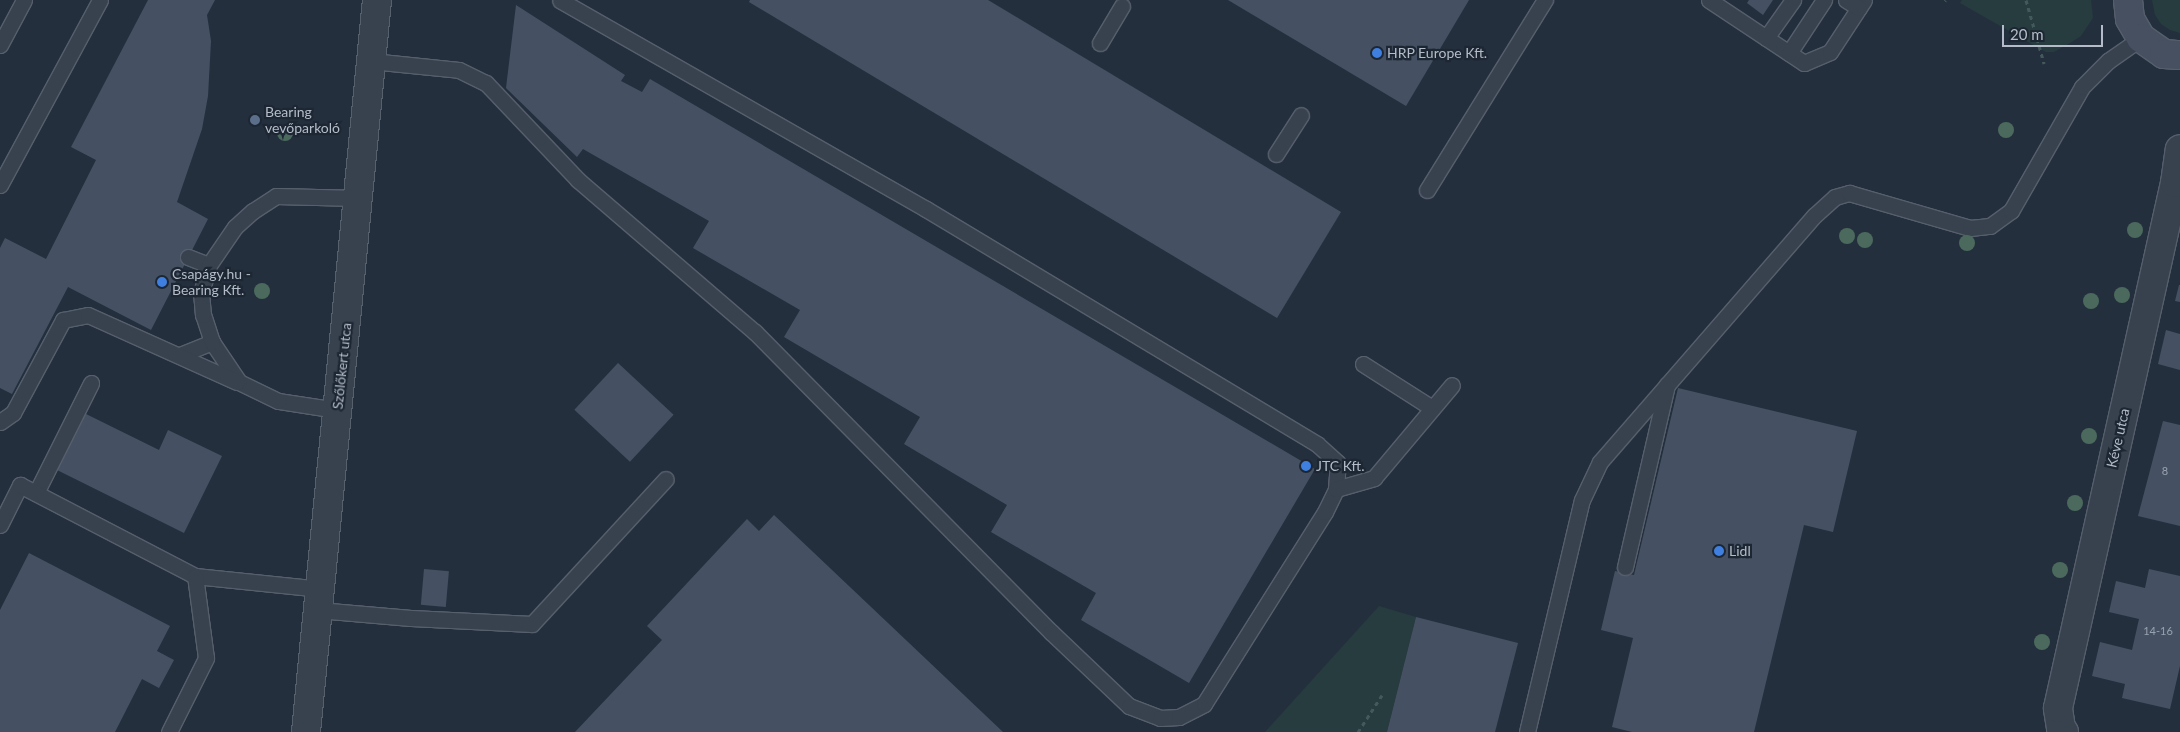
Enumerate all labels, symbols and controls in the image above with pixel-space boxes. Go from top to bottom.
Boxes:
scale bar [2005,15,2106,47]
text: 20 m [2010,25,2044,43]
place label: HRP Europe Kft. [1387,45,1487,61]
marker: HRP Europe Kft. [1371,47,1383,59]
place label: Bearing vevőparkoló [265,104,340,136]
marker: Bearing vevőparkoló [249,114,261,126]
place label: Csapágy.hu - Bearing Kft. [172,266,251,298]
marker: Csapágy.hu - Bearing Kft. [156,276,168,288]
street label: Szőlőkert utca [329,322,355,410]
street label: Kéve utca [2103,407,2133,469]
place label: JTC Kft. [1316,458,1364,474]
marker: JTC Kft. [1300,460,1312,472]
house number: 8 [2162,464,2168,478]
place label: Lidl [1729,543,1751,559]
marker: Lidl [1713,545,1725,557]
house number: 14-16 [2143,624,2173,638]

